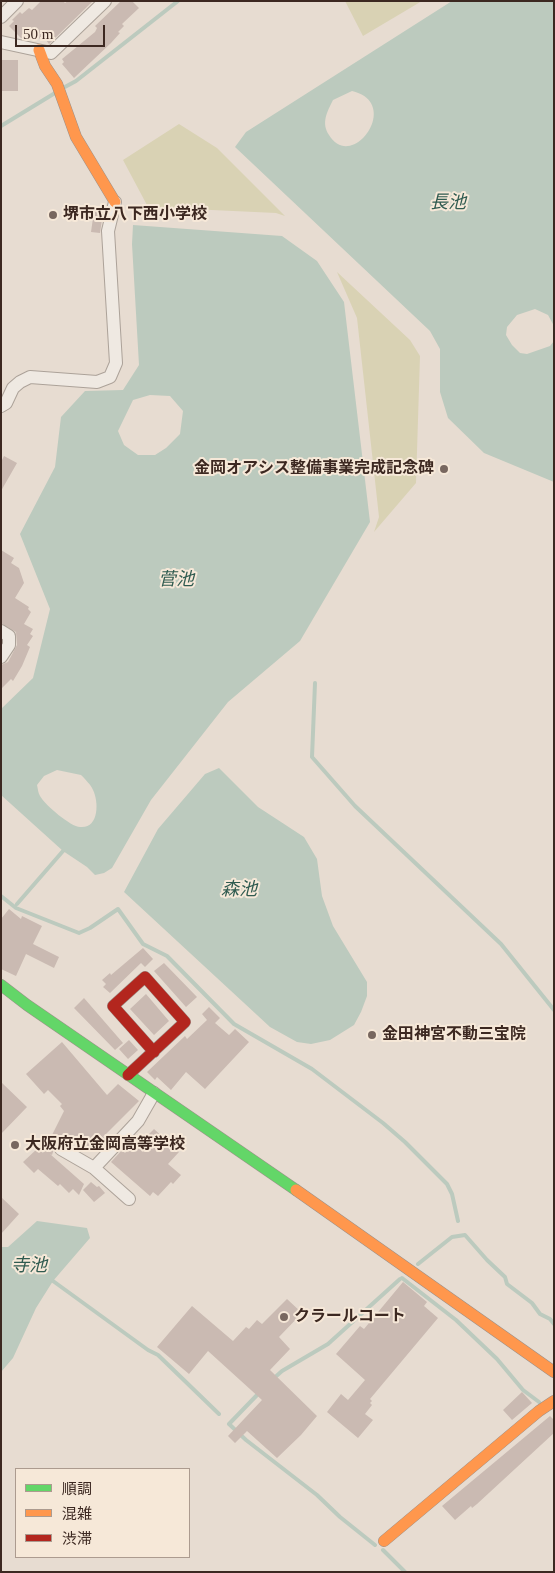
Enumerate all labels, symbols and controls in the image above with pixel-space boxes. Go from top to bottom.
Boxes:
scale bar [18,15,108,47]
text: 50 m [23,26,53,42]
water label: 長池 [430,192,466,214]
place label: 堺市立八下西小学校 [63,205,207,225]
marker: 堺市立八下西小学校 [47,209,59,221]
place label: 金岡オアシス整備事業完成記念碑 [194,459,434,479]
marker: 金岡オアシス整備事業完成記念碑 [438,463,450,475]
water label: 菅池 [158,569,194,591]
water label: 森池 [221,879,257,901]
place label: 金田神宮不動三宝院 [382,1025,526,1045]
marker: 金田神宮不動三宝院 [366,1029,378,1041]
place label: 大阪府立金岡高等学校 [25,1135,185,1155]
marker: 大阪府立金岡高等学校 [9,1139,21,1151]
water label: 寺池 [11,1255,47,1277]
place label: クラールコート [294,1307,406,1327]
marker: クラールコート [278,1311,290,1323]
legend [15,1468,190,1558]
text: 順調 [62,1481,92,1497]
text: 混雑 [62,1506,92,1522]
text: 渋滞 [62,1531,92,1547]

